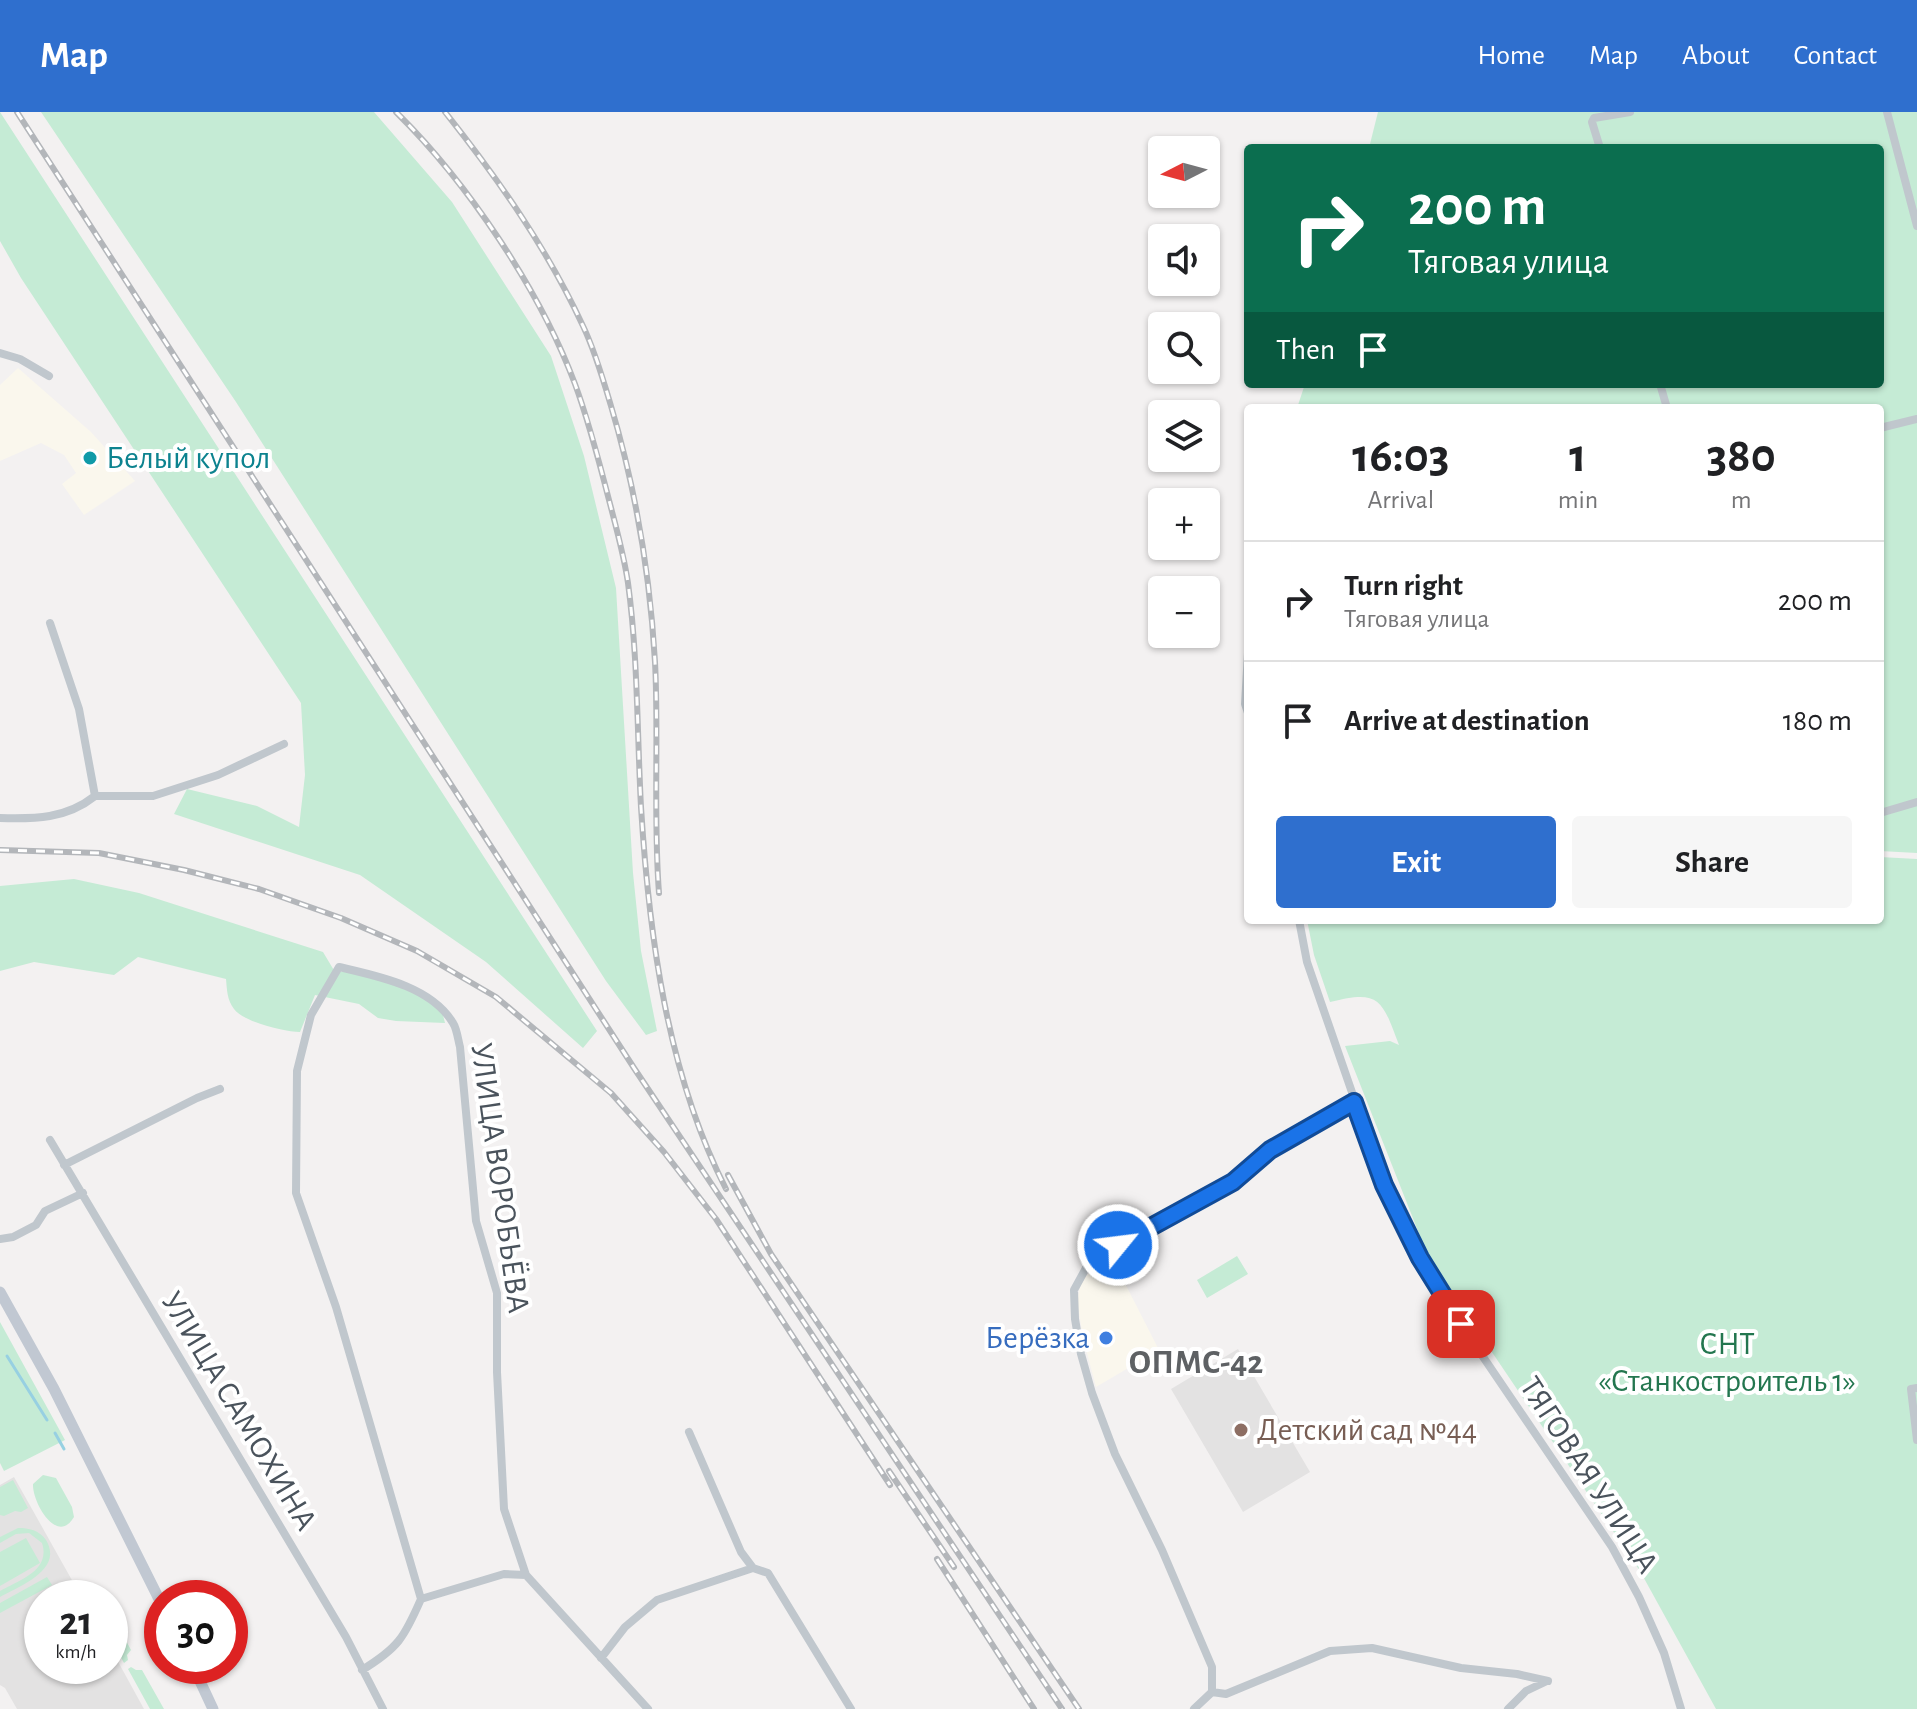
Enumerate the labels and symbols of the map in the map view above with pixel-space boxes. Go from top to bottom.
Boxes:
north arrow [1148,136,1220,208]
place label: Белый купол [106,442,270,474]
marker: Белый купол [81,449,99,467]
street label: УЛИЦА ВОРОБЬЁВА [465,1041,536,1315]
position arrow [1076,1203,1160,1287]
street label: УЛИЦА САМОХИНА [155,1286,323,1536]
pin [1427,1290,1495,1358]
place label: Берёзка [985,1322,1090,1354]
park label: СНТ «Станкостроитель 1» [1598,1328,1856,1397]
marker: Берёзка [1097,1329,1115,1347]
district label: ОПМС-42 [1129,1346,1263,1380]
street label: ТЯГОВАЯ УЛИЦА [1514,1371,1664,1579]
place label: Детский сад №44 [1257,1414,1477,1446]
marker: Детский сад №44 [1232,1421,1250,1439]
speed limit sign: 30 [144,1580,248,1684]

